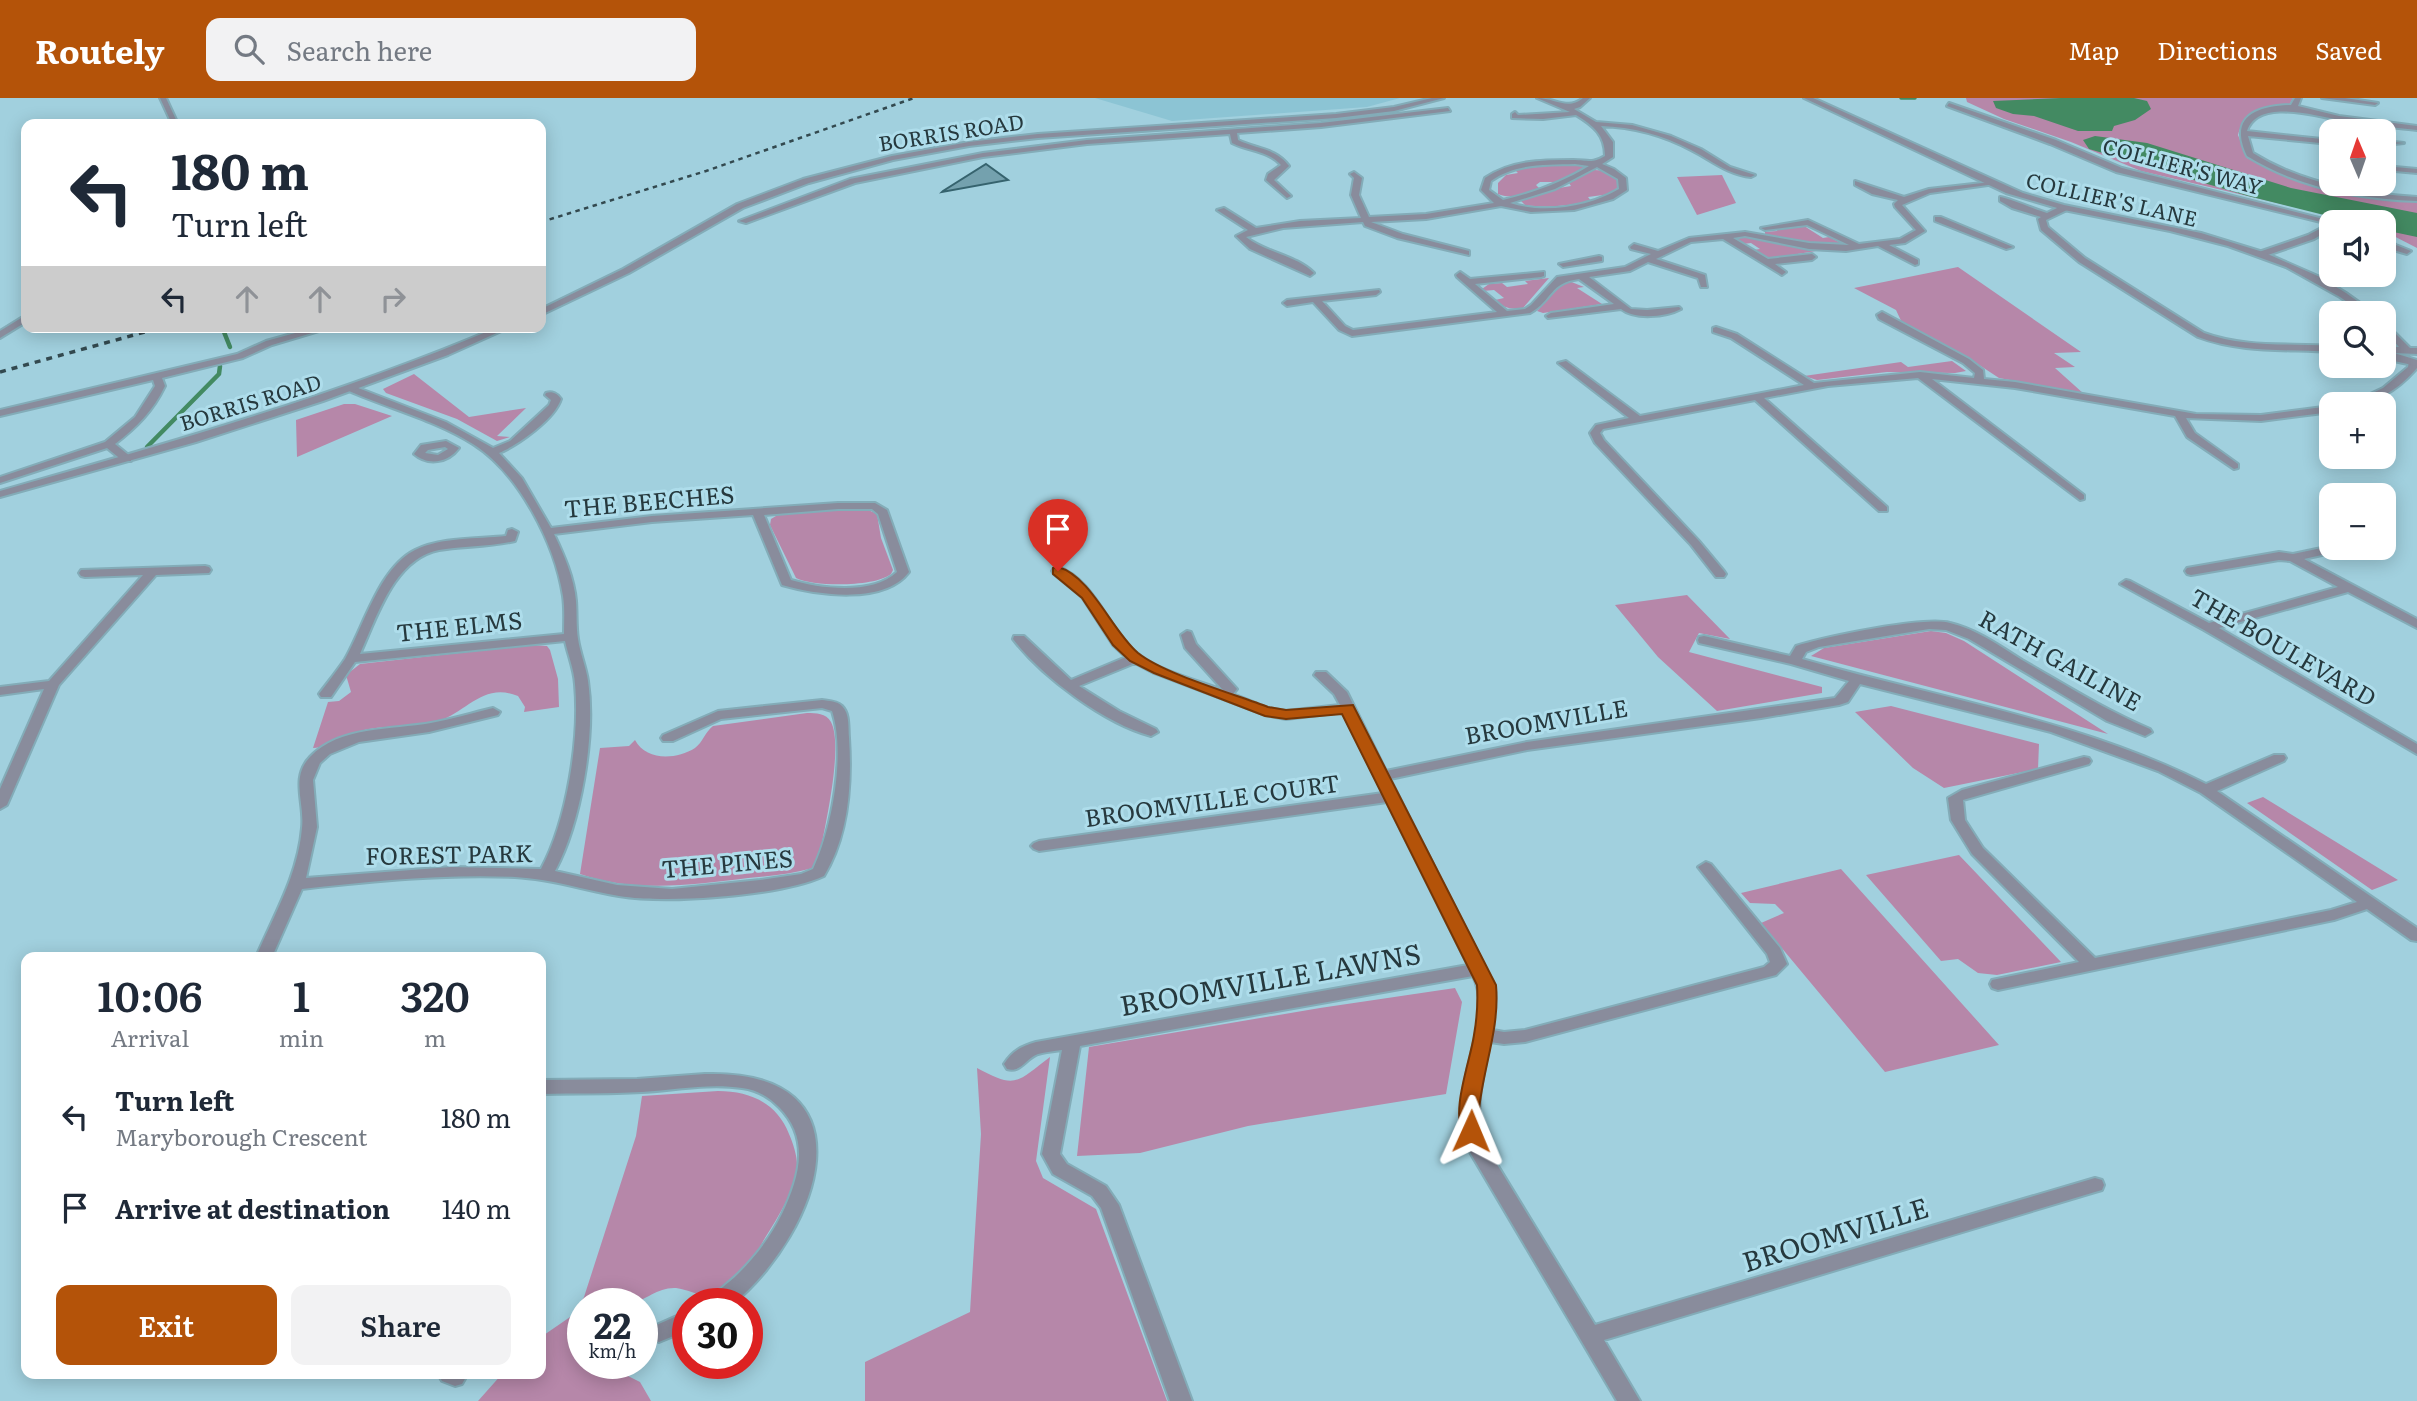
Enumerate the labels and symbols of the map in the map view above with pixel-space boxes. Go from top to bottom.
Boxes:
street label: BORRIS ROAD [876,104,1026,158]
north arrow [2319,119,2396,196]
street label: COLLIER'S WAY [2100,129,2266,201]
street label: COLLIER'S LANE [2023,163,2201,233]
street label: BORRIS ROAD [175,365,325,437]
street label: THE BEECHES [562,475,736,525]
pin [1028,499,1088,571]
street label: THE BOULEVARD [2184,578,2384,714]
street label: RATH GAILINE [1973,600,2149,718]
street label: THE ELMS [394,601,524,649]
street label: BROOMVILLE [1462,688,1630,752]
street label: BROOMVILLE COURT [1082,764,1342,834]
street label: FOREST PARK [365,834,533,872]
street label: THE PINES [660,839,794,885]
street label: BROOMVILLE LAWNS [1116,931,1424,1025]
position arrow [1434,1094,1508,1168]
street label: BROOMVILLE [1737,1185,1933,1281]
speed limit sign: 30 [672,1288,763,1379]

